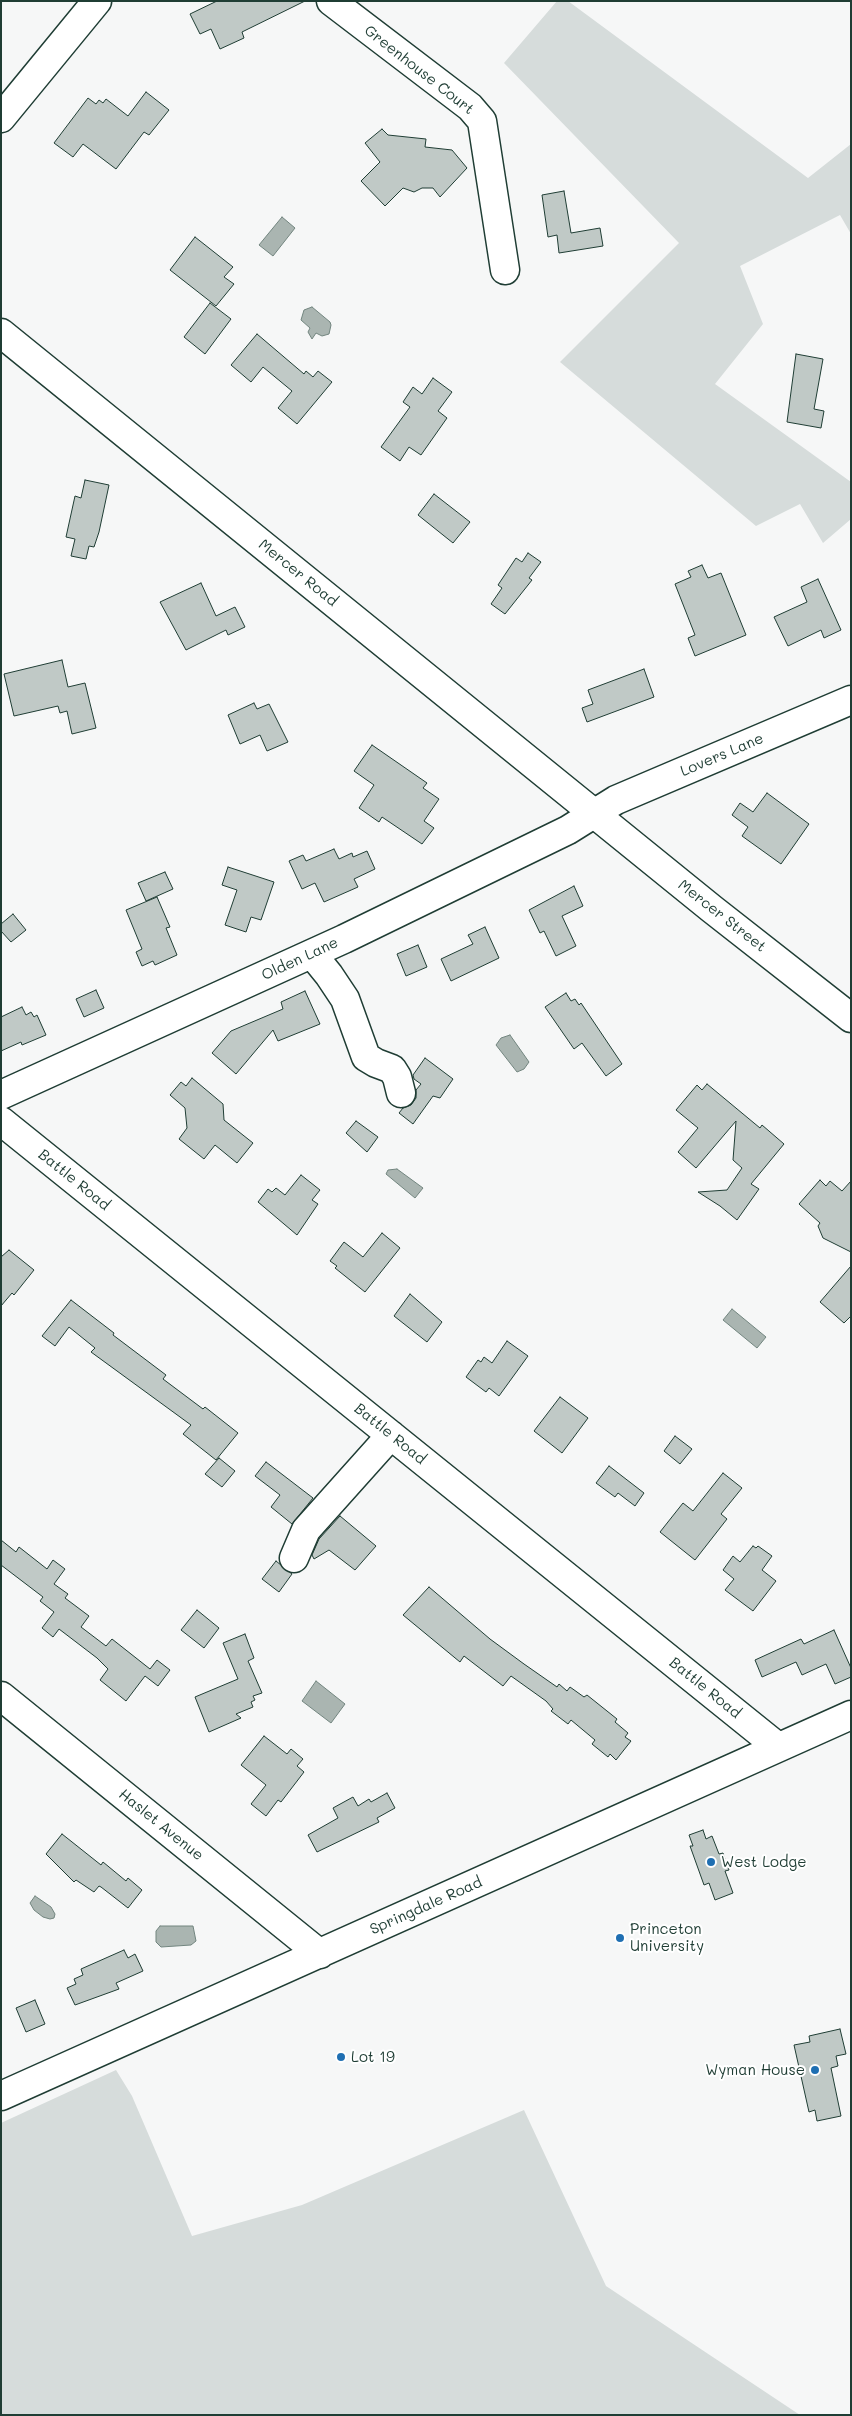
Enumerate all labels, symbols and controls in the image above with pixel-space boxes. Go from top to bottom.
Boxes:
street label: Greenhouse Court [361,22,477,118]
street label: Mercer Road [255,536,341,610]
street label: Lovers Lane [678,729,766,781]
street label: Mercer Street [674,876,770,956]
street label: Olden Lane [259,933,341,985]
street label: Battle Road [35,1146,113,1214]
street label: Battle Road [351,1400,429,1468]
street label: Battle Road [666,1654,744,1722]
street label: Haslet Avenue [115,1785,207,1865]
place label: West Lodge [721,1853,806,1871]
marker: West Lodge [705,1856,717,1868]
street label: Springdale Road [367,1873,485,1939]
place label: Princeton University [630,1920,704,1955]
marker: Princeton University [614,1932,626,1944]
place label: Lot 19 [351,2048,395,2066]
marker: Lot 19 [335,2051,347,2063]
place label: Wyman House [705,2061,805,2079]
marker: Wyman House [809,2064,821,2076]

